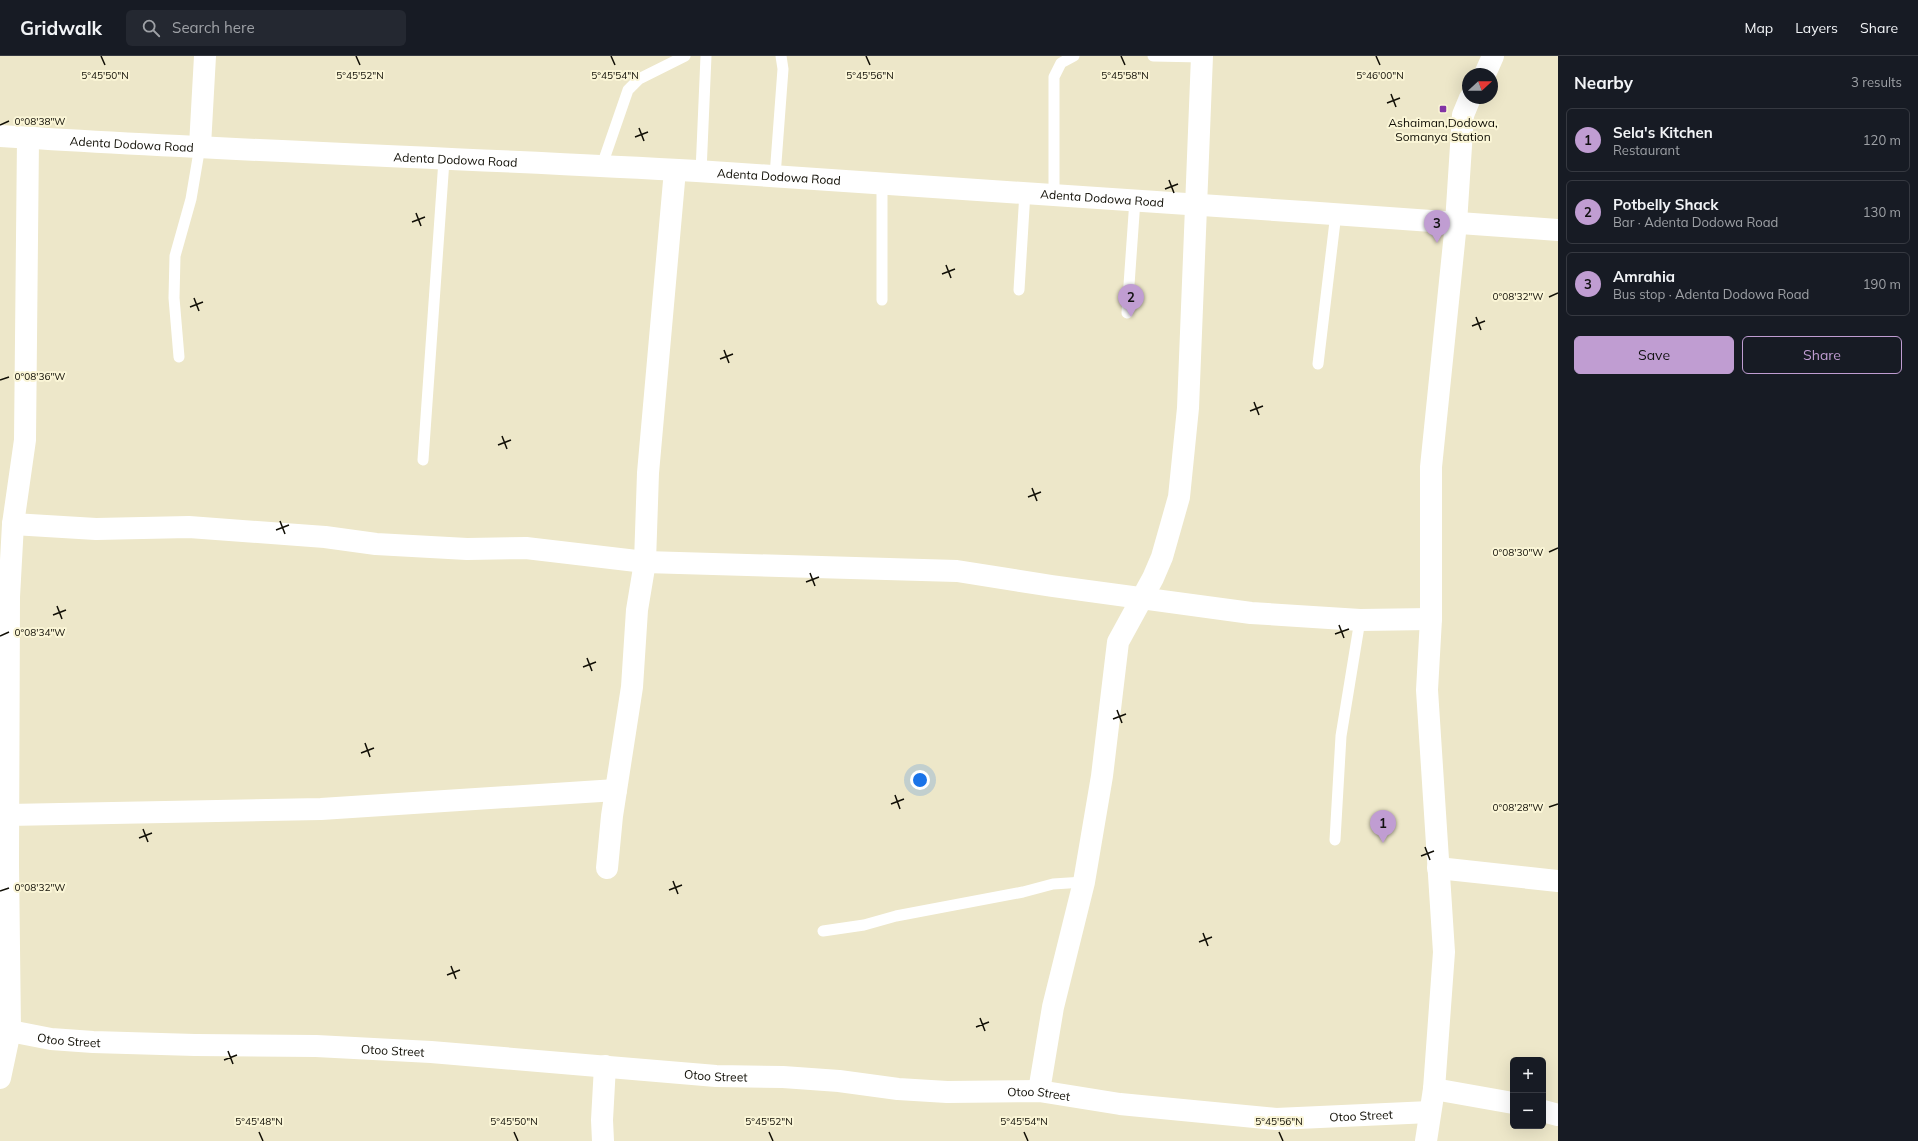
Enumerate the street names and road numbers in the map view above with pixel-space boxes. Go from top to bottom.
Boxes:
street label: Adenta Dodowa Road [69,133,194,154]
street label: Adenta Dodowa Road [393,149,518,169]
street label: Adenta Dodowa Road [717,165,841,187]
street label: Adenta Dodowa Road [1040,186,1165,209]
street label: Otoo Street [36,1029,101,1050]
street label: Otoo Street [361,1041,425,1059]
street label: Otoo Street [683,1066,748,1084]
street label: Otoo Street [1007,1083,1071,1103]
street label: Otoo Street [1329,1106,1393,1124]

